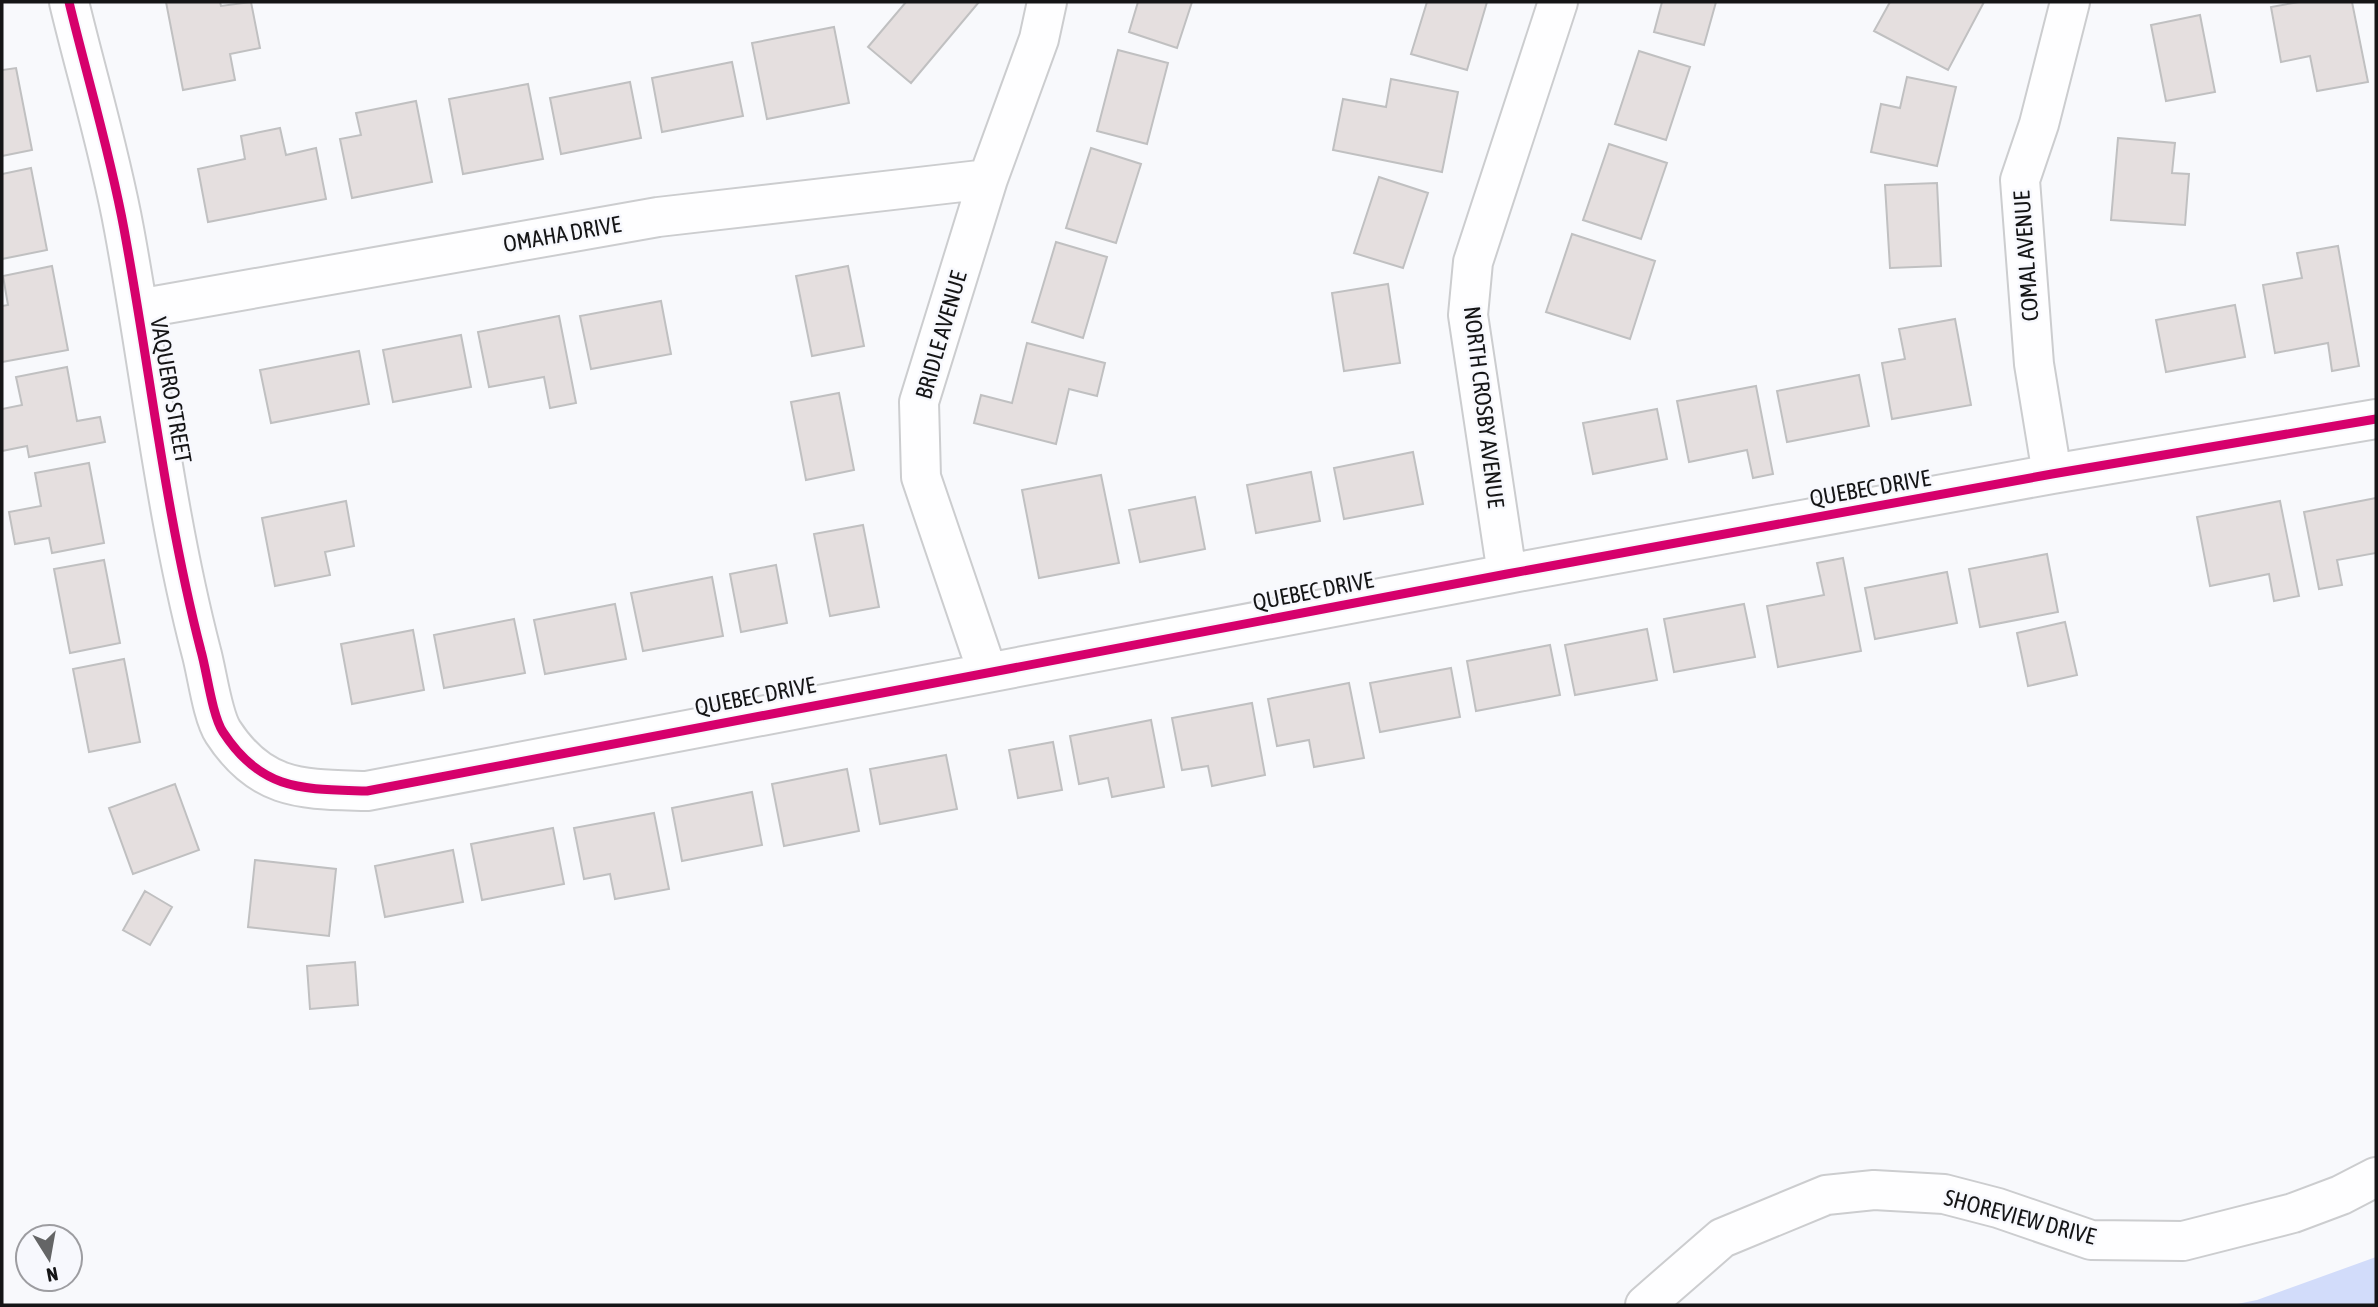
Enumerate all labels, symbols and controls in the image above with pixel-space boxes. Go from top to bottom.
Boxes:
street label: COMAL AVENUE [2008,190,2044,322]
street label: OMAHA DRIVE [501,211,623,257]
street label: BRIDLE AVENUE [910,268,972,402]
street label: NORTH CROSBY AVENUE [1459,305,1509,509]
street label: VAQUERO STREET [145,315,197,465]
street label: QUEBEC DRIVE [1808,465,1933,511]
street label: QUEBEC DRIVE [1250,567,1376,615]
street label: QUEBEC DRIVE [692,672,818,720]
street label: SHOREVIEW DRIVE [1941,1184,2099,1250]
north arrow [14,1223,84,1293]
text: N [45,1263,60,1287]

